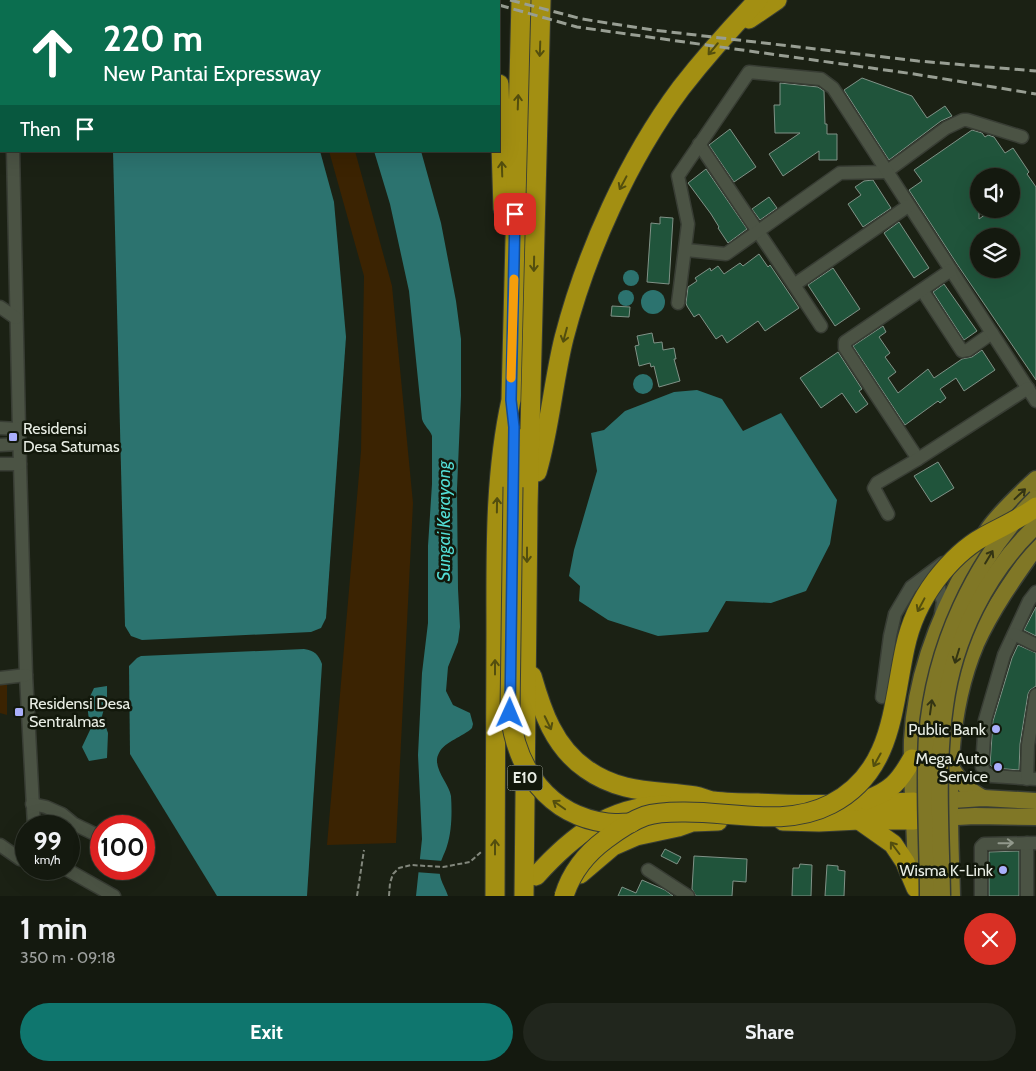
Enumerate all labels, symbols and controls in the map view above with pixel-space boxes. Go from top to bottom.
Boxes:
text: 220 m [103,17,203,60]
icon: ahead [20,20,85,85]
one-way arrow [535,40,545,56]
one-way arrow [708,42,719,55]
text: New Pantai Expressway [103,60,321,87]
one-way arrow [513,94,523,110]
icon: arrive [71,115,99,143]
text: Then [20,118,61,141]
one-way arrow [497,161,507,178]
map controls [970,168,1020,278]
button: sound [970,168,1020,218]
one-way arrow [618,176,628,190]
pin [494,193,536,235]
icon: arrive [501,200,529,228]
button: layers [970,228,1020,278]
one-way arrow [529,255,539,271]
one-way arrow [560,326,570,342]
place label: Residensi Desa Satumas [23,419,120,456]
marker: Residensi Desa Satumas [7,431,19,443]
water label: Sungai Kerayong [433,460,455,581]
one-way arrow [1014,488,1027,500]
one-way arrow [492,497,502,514]
one-way arrow [522,546,532,562]
one-way arrow [983,550,994,564]
one-way arrow [916,597,925,612]
one-way arrow [952,648,961,663]
one-way arrow [490,660,500,676]
position arrow [483,686,535,738]
place label: Residensi Desa Sentralmas [29,694,131,731]
one-way arrow [926,700,936,716]
marker: Residensi Desa Sentralmas [13,706,25,718]
one-way arrow [543,716,553,731]
place label: Public Bank [908,720,987,739]
marker: Public Bank [990,723,1002,735]
place label: Mega Auto Service [916,749,988,786]
one-way arrow [871,752,881,766]
marker: Mega Auto Service [992,761,1004,773]
road number: E10 [508,766,542,790]
one-way arrow [553,800,567,810]
speed limit sign: 100 [90,815,155,880]
text: 99 [33,826,62,856]
one-way arrow [998,839,1014,848]
one-way arrow [490,840,500,856]
one-way arrow [890,841,900,855]
text: km/h [34,852,61,867]
place label: Wisma K-Link [899,861,994,880]
marker: Wisma K-Link [997,864,1009,876]
text: 1 min [20,910,88,947]
button: close [964,913,1016,965]
text: 350 m · 09:18 [20,948,116,967]
button: Exit [20,1003,513,1061]
button: Share [523,1003,1016,1061]

